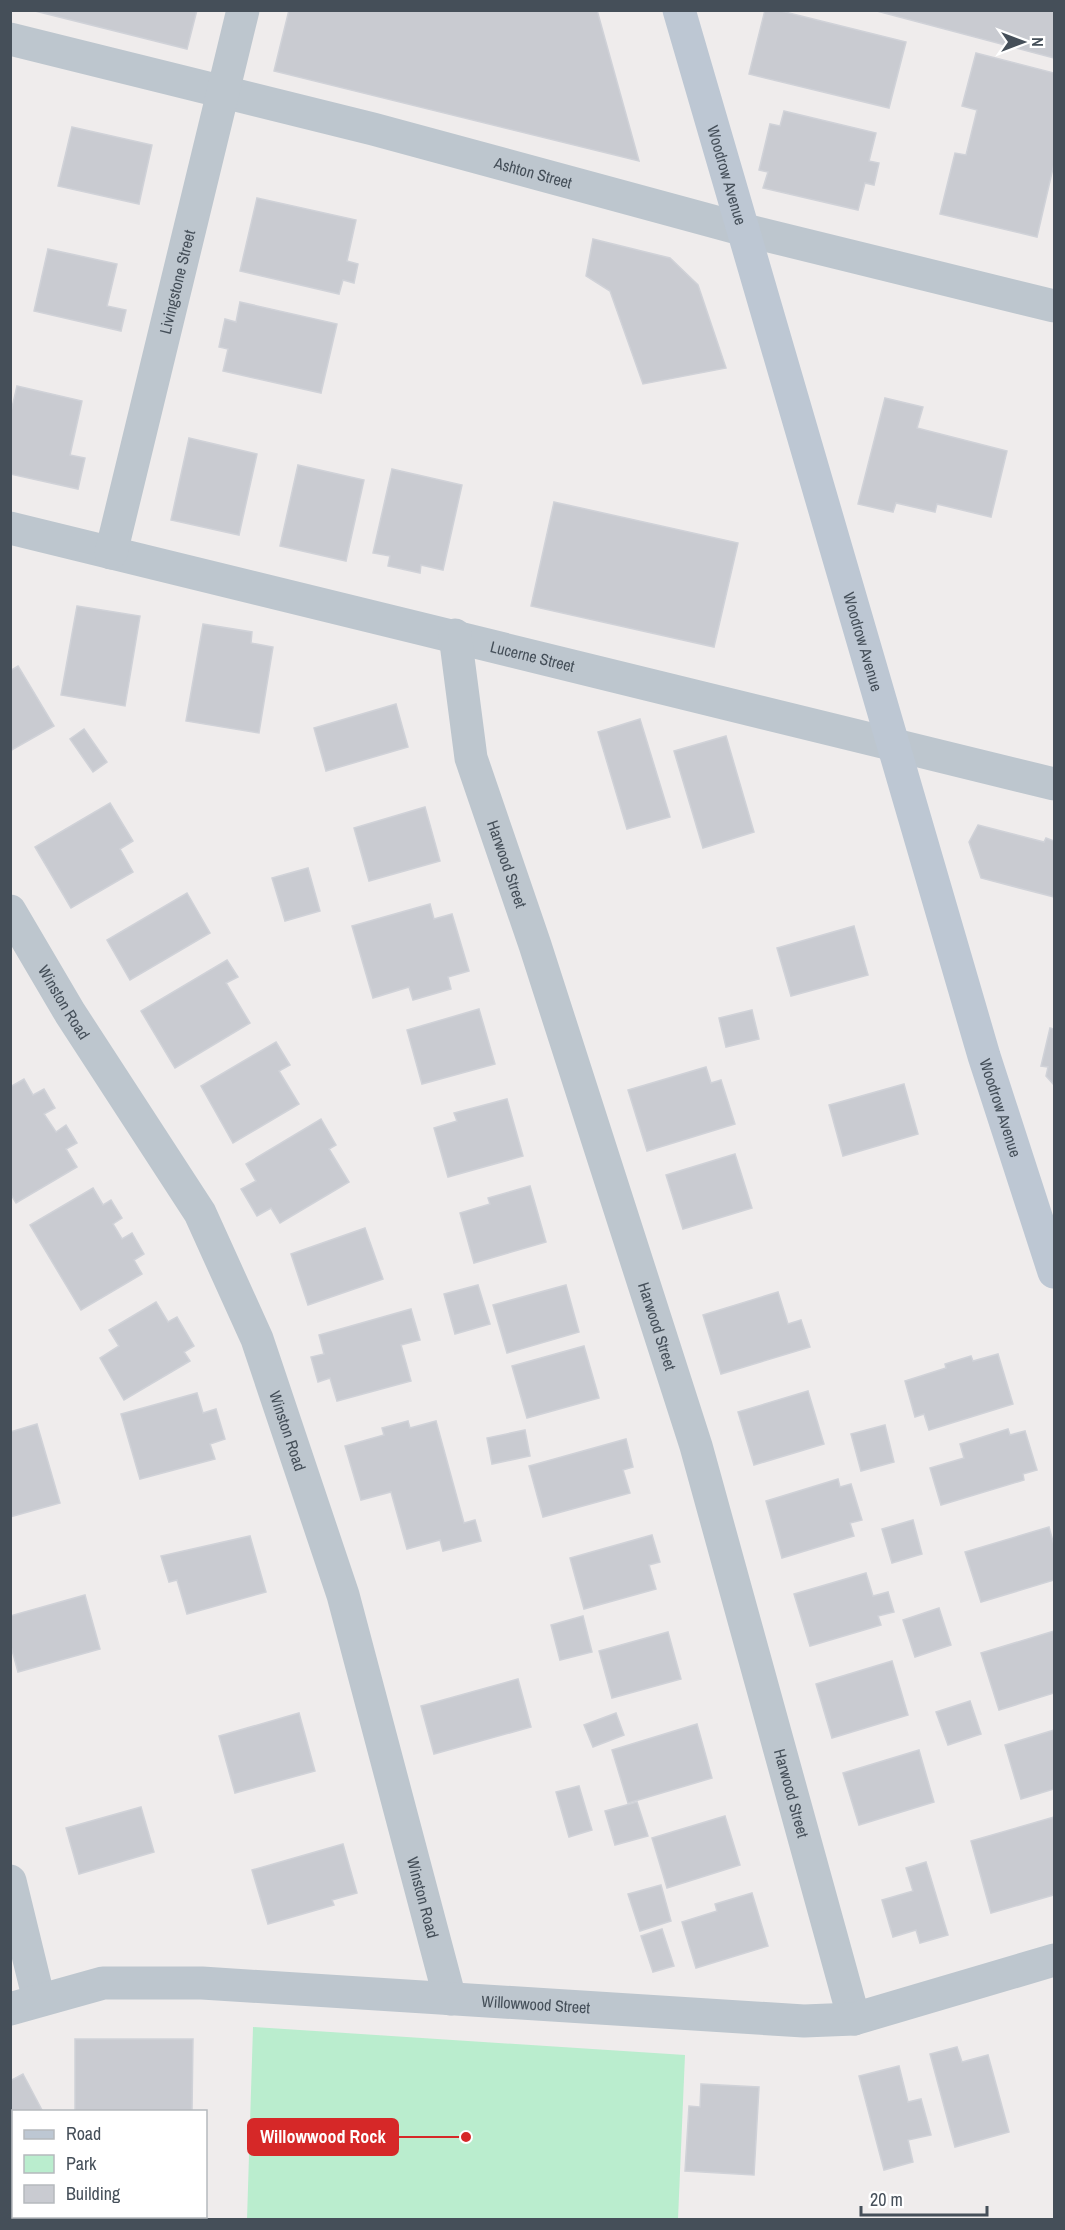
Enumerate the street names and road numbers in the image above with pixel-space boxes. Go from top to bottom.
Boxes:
street label: Woodrow Avenue [702,123,752,227]
street label: Ashton Street [491,151,575,194]
street label: Livingstone Street [154,227,200,336]
street label: Woodrow Avenue [838,589,888,694]
street label: Lucerne Street [488,635,577,677]
street label: Harwood Street [482,817,533,911]
street label: Winston Road [33,961,95,1044]
street label: Woodrow Avenue [975,1056,1027,1160]
street label: Harwood Street [633,1279,682,1373]
street label: Winston Road [264,1388,312,1474]
street label: Harwood Street [769,1746,815,1840]
street label: Winston Road [402,1854,444,1940]
street label: Willowwood Street [481,1990,591,2018]

